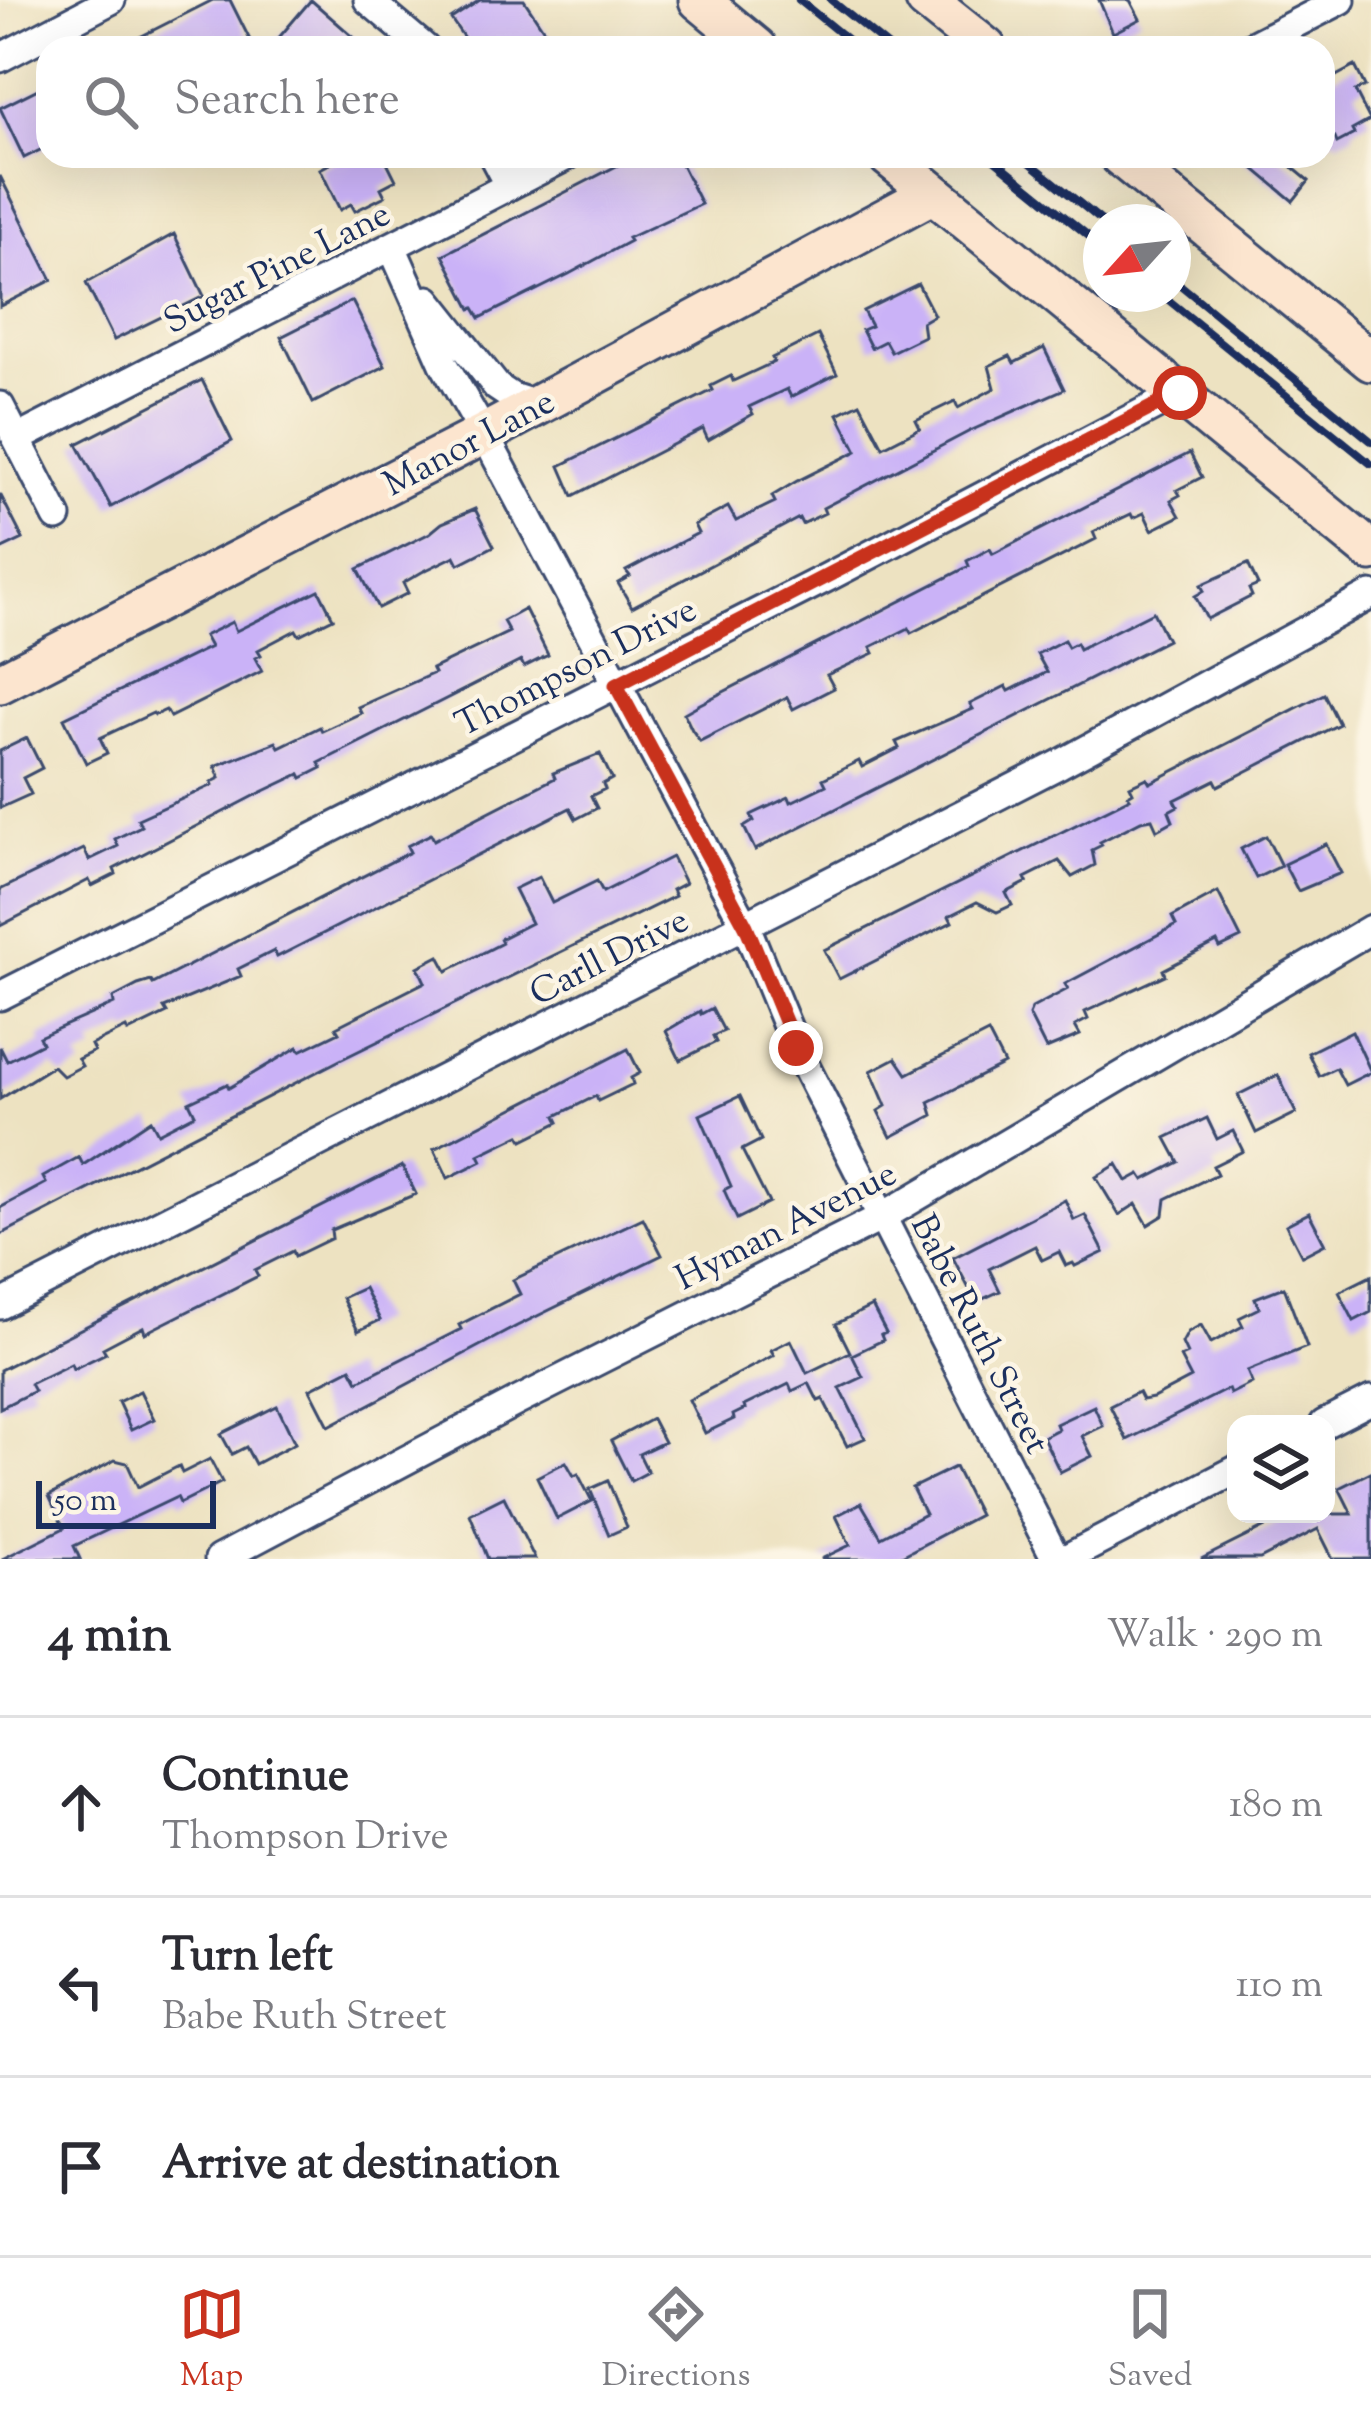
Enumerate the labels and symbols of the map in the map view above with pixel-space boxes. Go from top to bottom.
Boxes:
street label: Sugar Pine Lane [155,190,400,349]
north arrow [1083,204,1191,312]
route start [1153,366,1207,420]
street label: Manor Lane [375,378,565,511]
street label: Thompson Drive [447,585,706,752]
street label: Carll Drive [521,896,698,1021]
route end [769,1021,823,1075]
street label: Hyman Avenue [667,1149,906,1306]
street label: Babe Ruth Street [896,1206,1061,1464]
scale bar [36,1475,216,1528]

